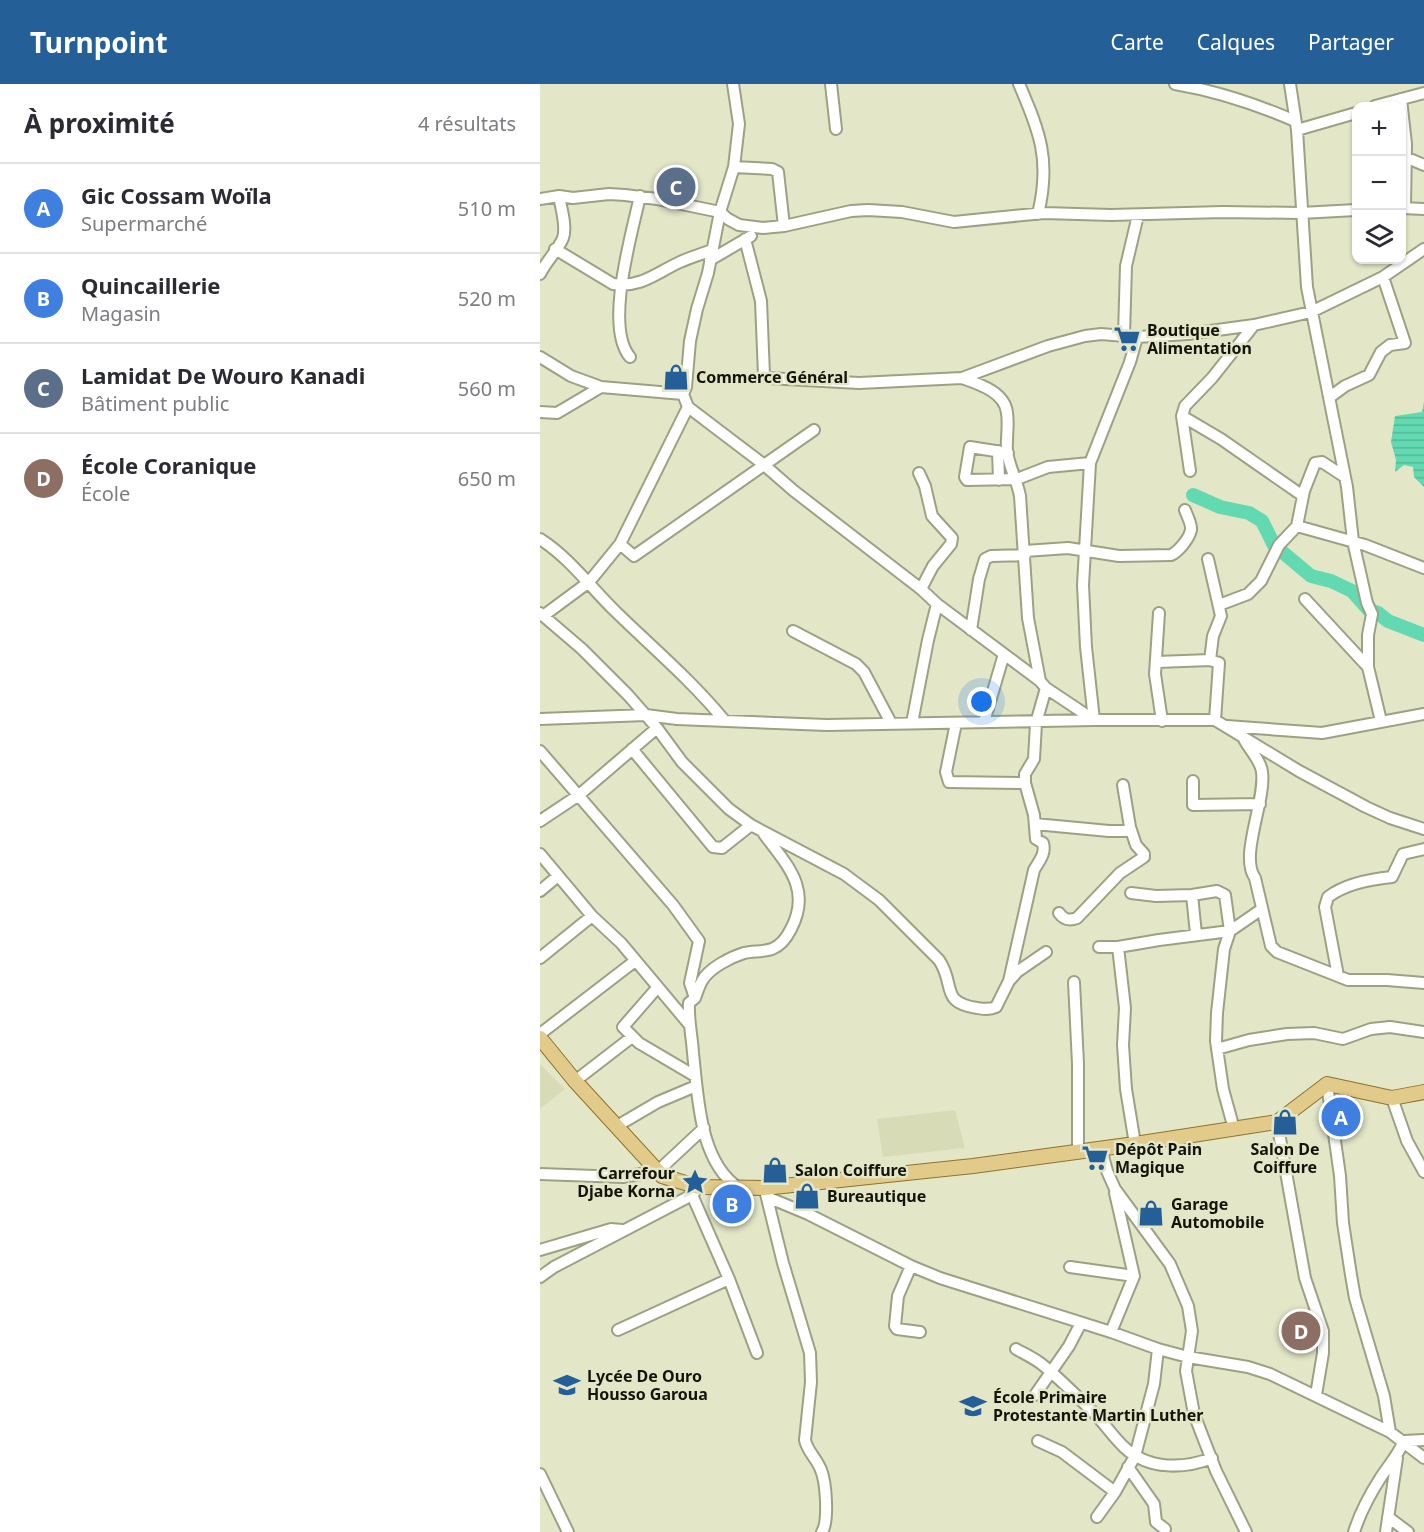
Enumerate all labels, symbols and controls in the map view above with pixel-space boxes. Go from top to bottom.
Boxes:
text: Turnpoint [30,23,168,61]
text: Carte [1111,28,1164,56]
text: Calques [1197,28,1275,56]
text: Partager [1308,28,1394,56]
map controls [1352,102,1406,264]
button: + [1352,102,1406,156]
text: À proximité [24,105,175,141]
text: 4 résultats [418,110,516,137]
button: − [1352,156,1406,210]
pin: C [656,164,696,210]
text: Gic Cossam Woïla [81,180,272,210]
text: A [37,195,50,222]
text: 510 m [458,195,516,222]
text: Supermarché [81,210,207,237]
button: layers [1352,210,1406,264]
text: Quincaillerie [81,270,220,300]
text: B [37,285,50,312]
text: 520 m [458,285,516,312]
text: Magasin [81,300,161,327]
place label: Boutique Alimentation [1147,319,1252,359]
supermarket icon: Boutique Alimentation [1112,324,1142,354]
text: Lamidat De Wouro Kanadi [81,360,365,390]
shop icon: Commerce Général [661,362,691,392]
place label: Commerce Général [696,366,848,388]
text: C [37,375,50,402]
text: 560 m [458,375,516,402]
text: Bâtiment public [81,390,229,417]
text: École Coranique [81,450,257,480]
text: D [36,465,51,492]
text: 650 m [458,465,516,492]
text: École [81,480,130,507]
your location [967,687,996,716]
pin: A [1322,1094,1360,1140]
shop icon: Salon De Coiffure [1270,1107,1300,1137]
place label: Dépôt Pain Magique [1115,1138,1202,1178]
place label: Salon De Coiffure [1251,1138,1320,1178]
supermarket icon: Dépôt Pain Magique [1080,1143,1110,1173]
shop icon: Salon Coiffure [760,1155,790,1185]
place label: Salon Coiffure [795,1159,907,1181]
place label: Carrefour Djabe Korna [577,1162,675,1202]
place icon: Carrefour Djabe Korna [680,1167,710,1197]
shop icon: Bureautique [792,1181,822,1211]
pin: B [712,1182,752,1226]
place label: Bureautique [827,1185,926,1207]
place label: Garage Automobile [1171,1193,1264,1233]
shop icon: Garage Automobile [1136,1198,1166,1228]
pin: D [1282,1308,1320,1354]
place label: Lycée De Ouro Housso Garoua [587,1365,708,1405]
school or university icon: Lycée De Ouro Housso Garoua [552,1370,582,1400]
place label: École Primaire Protestante Martin Luther [993,1386,1203,1426]
school or university icon: École Primaire Protestante Martin Luther [958,1391,988,1421]

